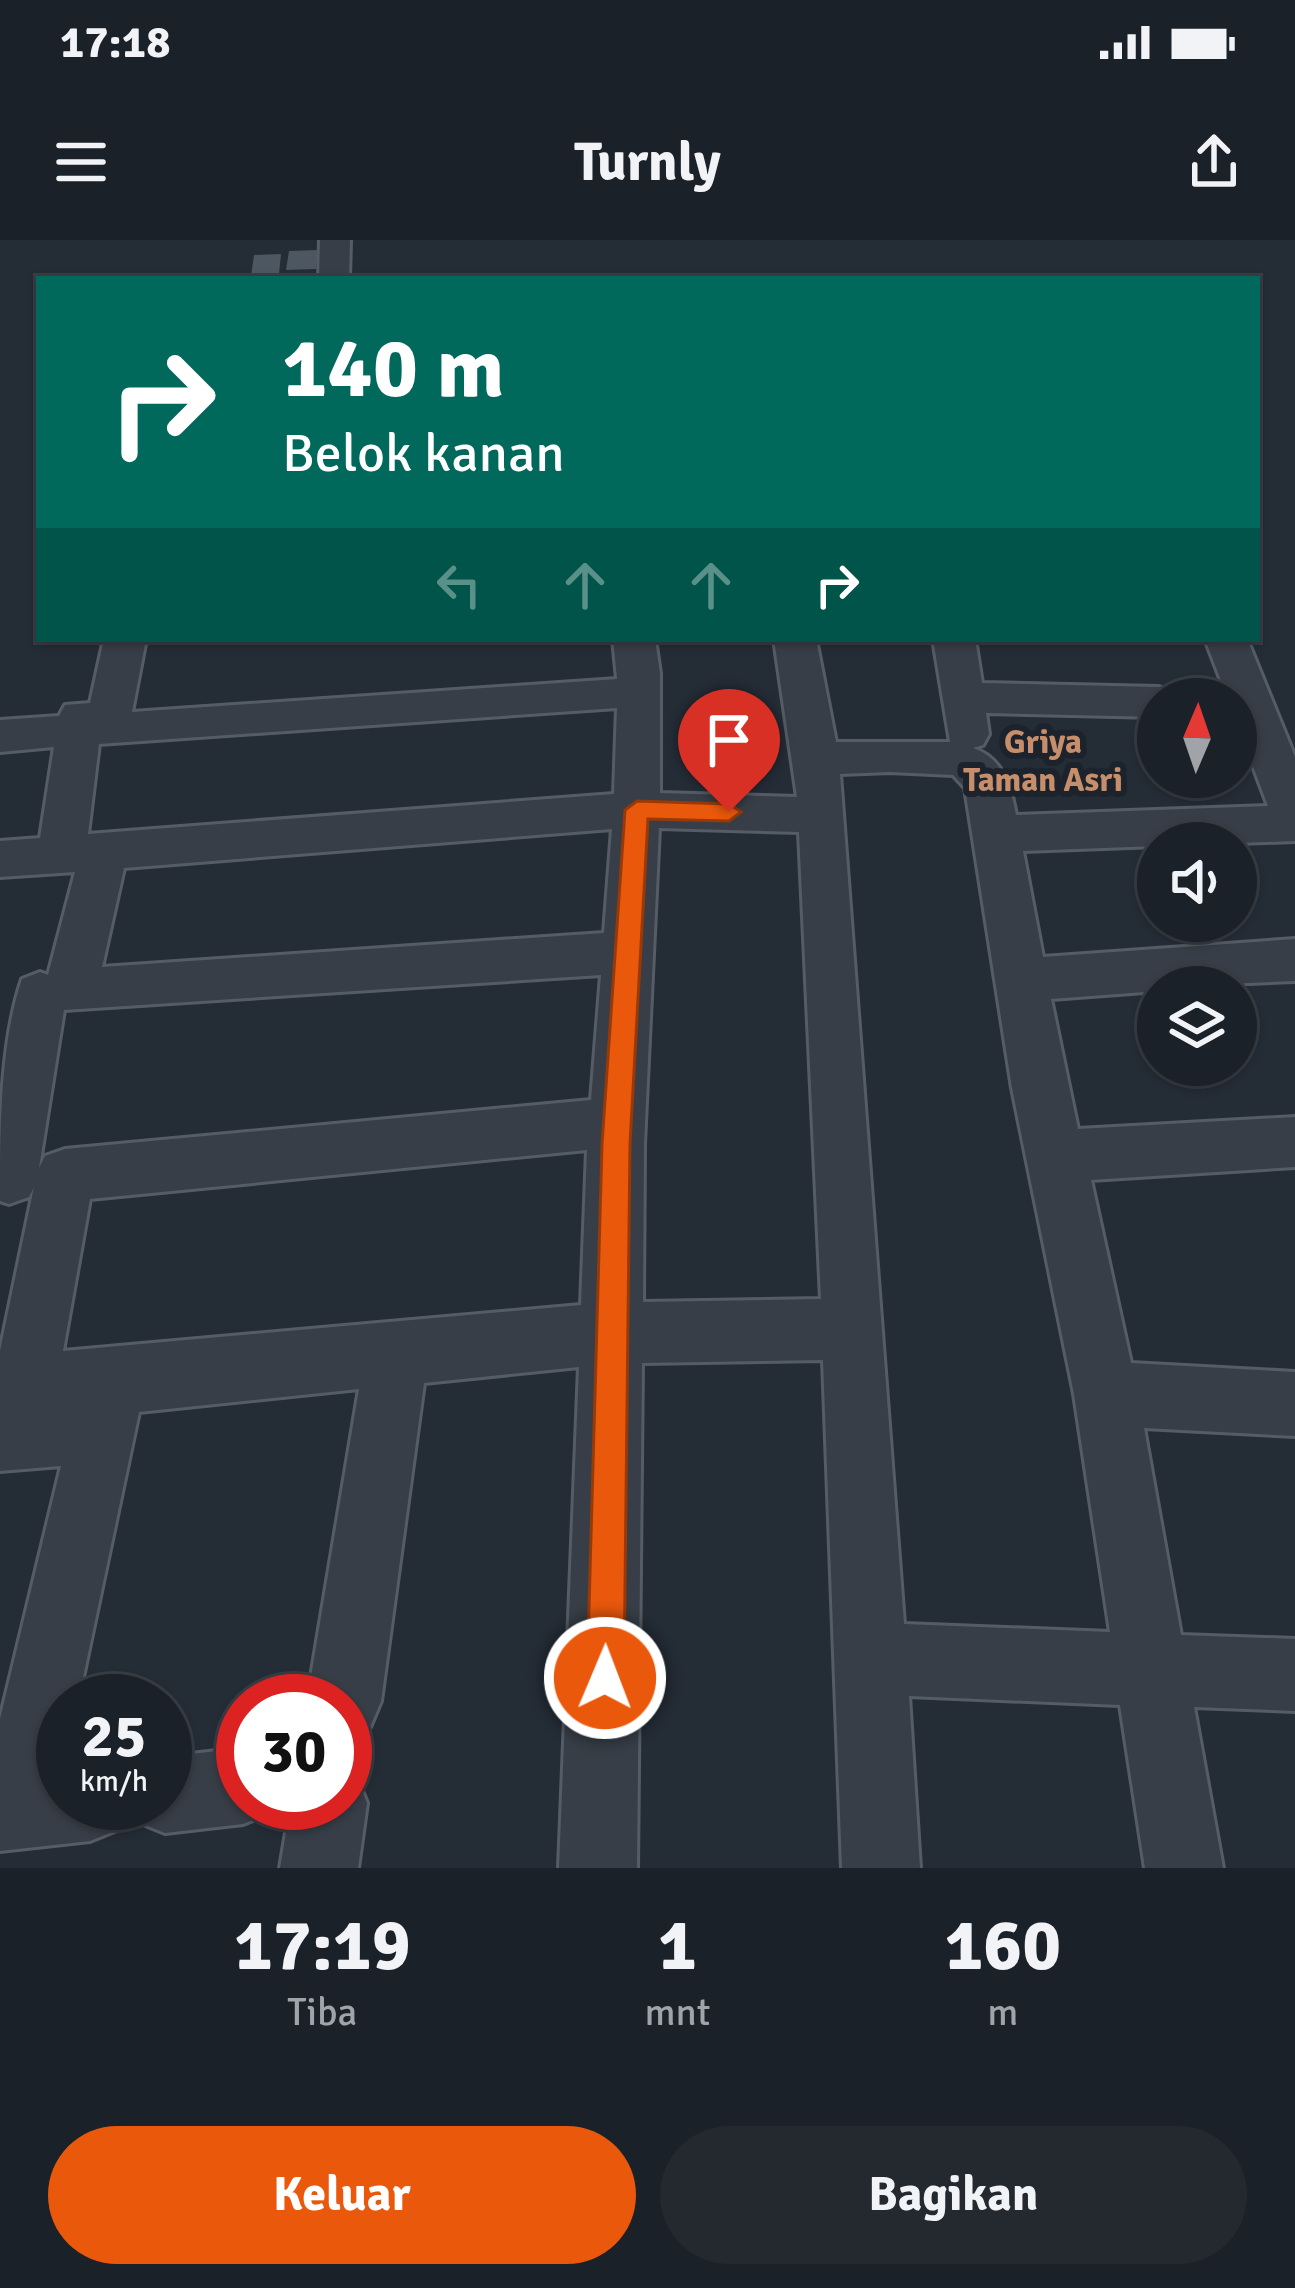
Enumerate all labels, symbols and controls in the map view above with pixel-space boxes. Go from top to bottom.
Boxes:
text: 17:18 [60,15,170,70]
icon: menu [48,129,114,195]
text: Turnly [574,129,721,196]
icon: share [1181,129,1247,195]
text: 140 m [282,317,504,421]
icon: right [84,324,240,480]
text: Belok kanan [282,420,565,487]
icon: left [426,552,492,618]
icon: ahead [552,552,618,618]
icon: ahead [678,552,744,618]
icon: right [804,552,870,618]
north arrow [1137,678,1257,798]
map controls [1137,678,1257,1086]
pin [678,689,780,812]
icon: arrive [696,707,762,773]
district label: Griya Taman Asri [963,722,1123,801]
button: sound [1137,822,1257,942]
button: layers [1137,966,1257,1086]
position arrow [542,1615,668,1741]
speed limit sign: 30 [216,1674,372,1830]
text: 25 [82,1700,146,1774]
text: km/h [80,1763,148,1800]
text: 17:19 [234,1901,411,1990]
text: 1 [658,1901,697,1990]
text: 160 [944,1901,1061,1990]
text: Tiba [287,1988,357,2036]
text: mnt [645,1988,711,2036]
text: m [987,1988,1018,2036]
button: Keluar [48,2126,636,2264]
button: Bagikan [660,2126,1247,2264]

